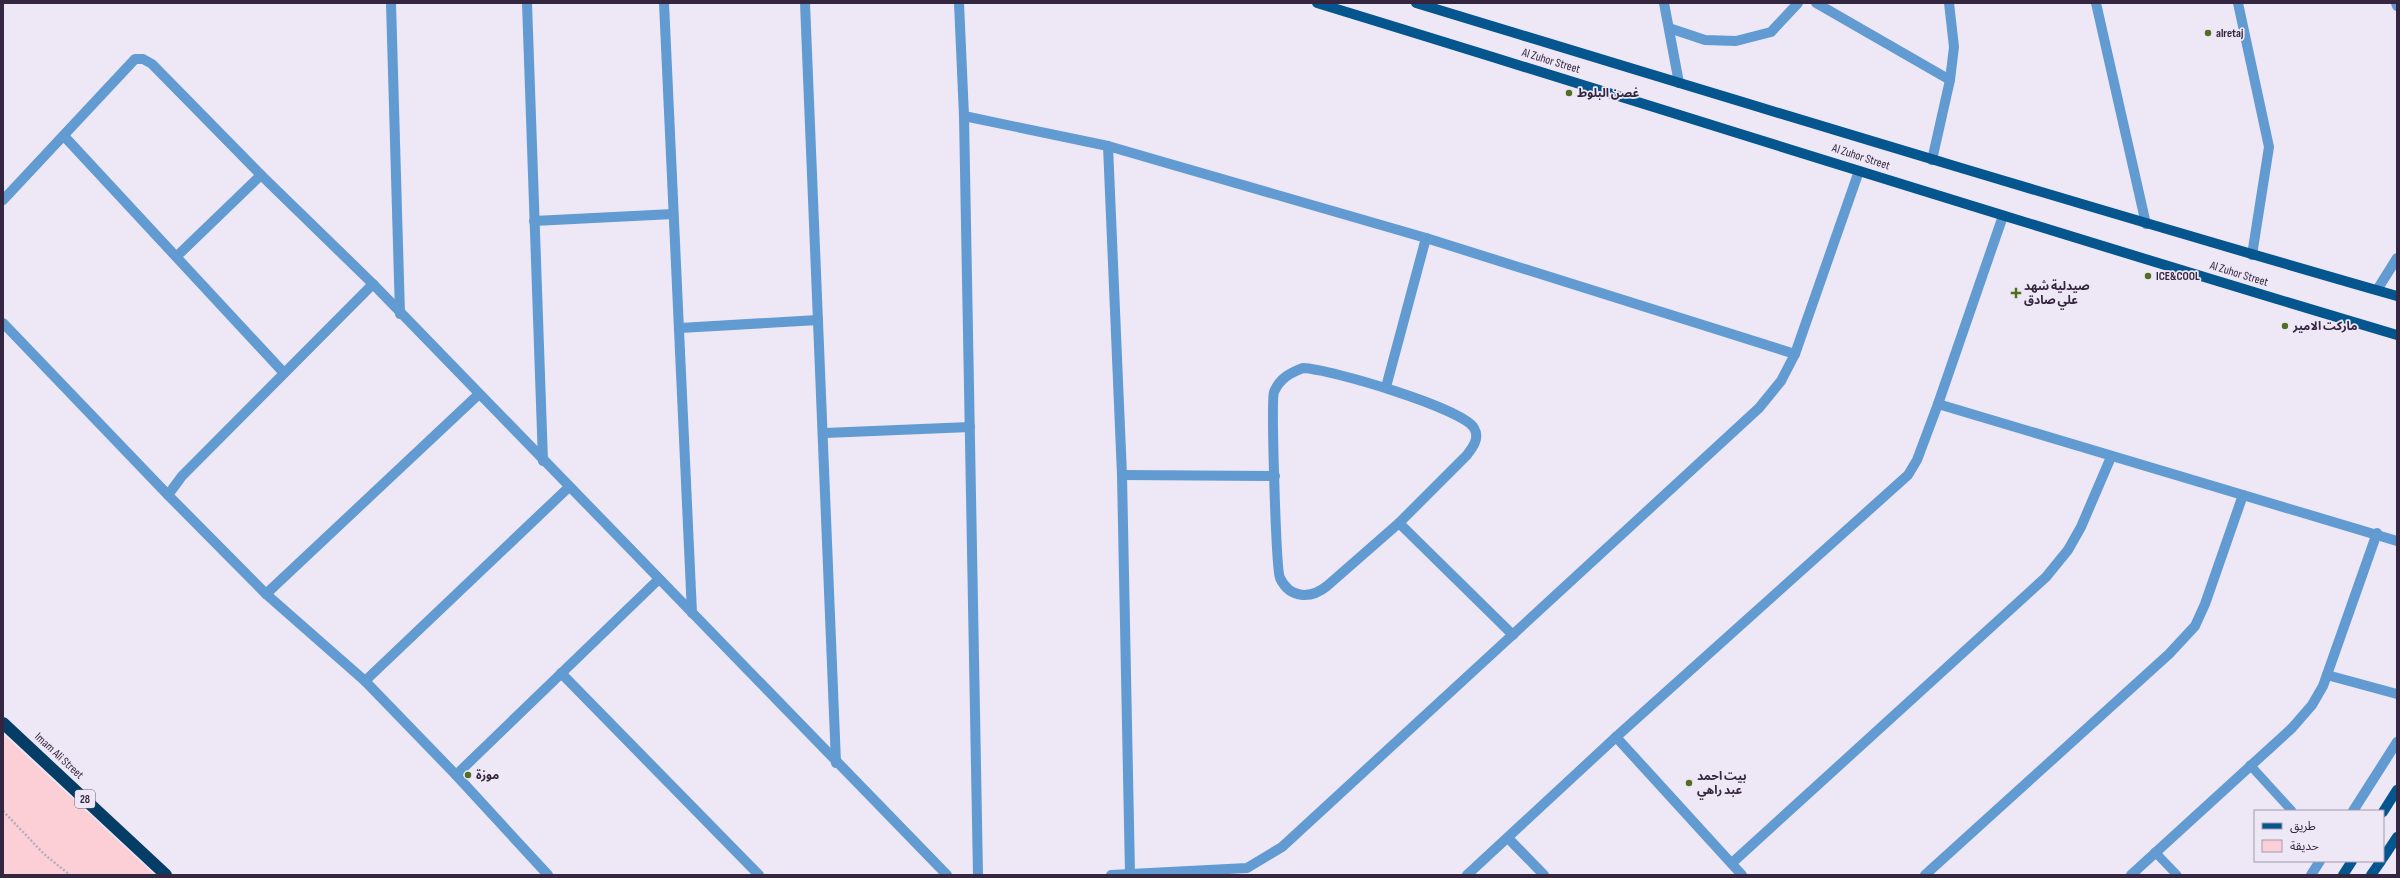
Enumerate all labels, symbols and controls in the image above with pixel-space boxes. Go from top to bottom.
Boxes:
place label: alretaj [2216,26,2243,41]
marker: alretaj [2203,28,2213,38]
street label: Al Zuhor Street [1519,45,1582,77]
place label: غصن البلوط [1577,86,1640,101]
marker: غصن البلوط [1564,88,1574,98]
street label: Al Zuhor Street [1829,140,1892,174]
street label: Al Zuhor Street [2207,258,2270,290]
place label: ICE&COOL [2156,269,2200,284]
marker: ICE&COOL [2143,271,2153,281]
place label: صيدلية شهد علي صادق [2024,279,2090,309]
marker: صيدلية شهد علي صادق [2011,288,2021,298]
place label: ماركت الامير [2292,319,2357,334]
marker: ماركت الامير [2280,321,2290,331]
street label: Imam Ali Street [31,730,87,783]
place label: موزة [476,768,499,783]
place label: بيت احمد عبد راهي [1697,769,1747,799]
marker: موزة [463,770,473,780]
marker: بيت احمد عبد راهي [1684,778,1694,788]
road number: 28 [75,790,95,808]
legend [2254,810,2384,862]
text: طريق [2290,819,2316,834]
text: حديقة [2290,839,2319,854]

